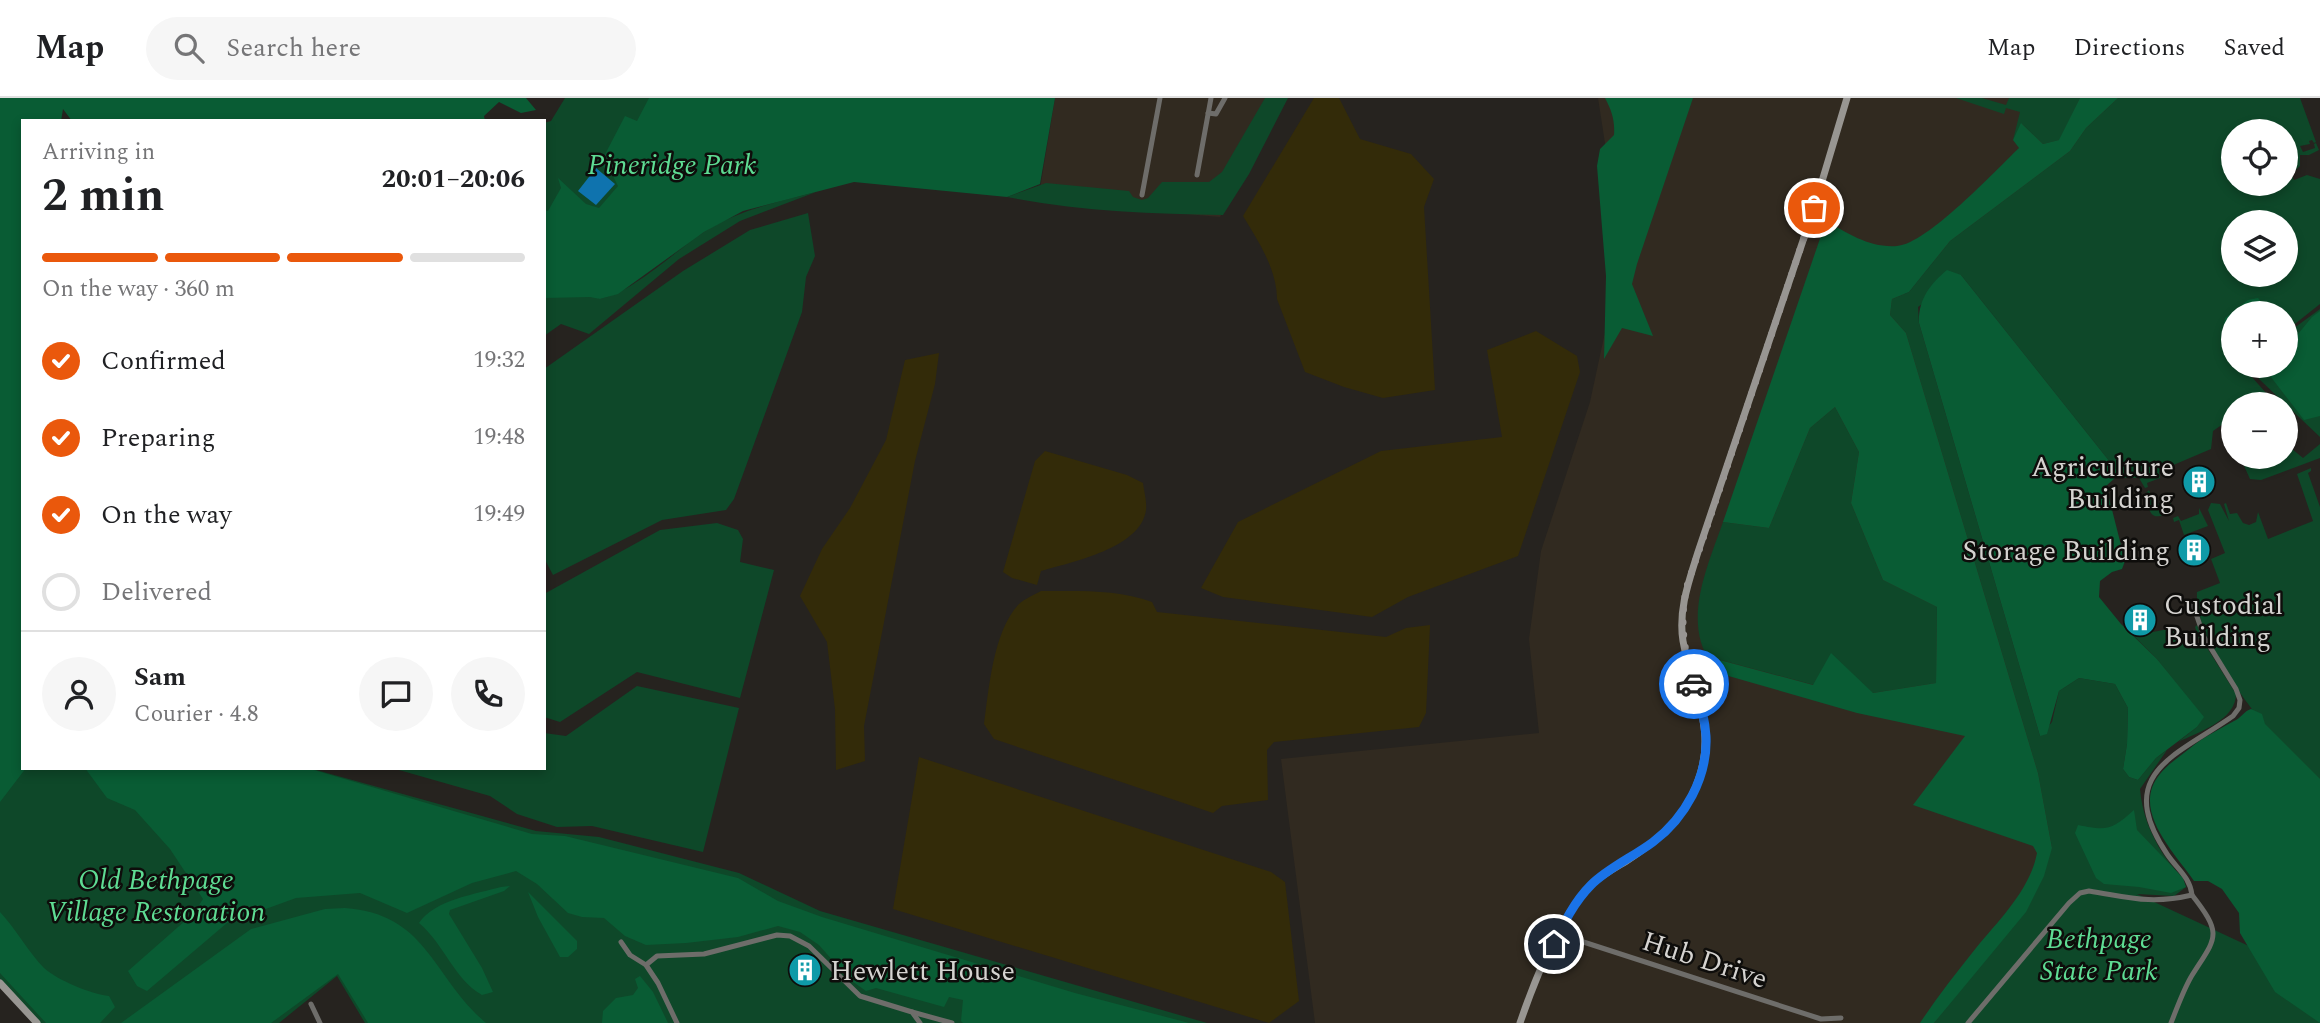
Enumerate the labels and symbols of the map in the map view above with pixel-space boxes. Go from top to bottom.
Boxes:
park label: Pineridge Park [587,144,757,187]
pin [1784,178,1844,238]
place label: Agriculture Building [2031,446,2174,521]
building icon: Agriculture Building [2180,463,2218,501]
place label: Storage Building [1962,530,2170,573]
building icon: Storage Building [2175,531,2213,569]
place label: Custodial Building [2164,584,2283,659]
building icon: Custodial Building [2121,601,2159,639]
courier [1659,649,1729,719]
park label: Old Bethpage Village Restoration [47,859,265,934]
pin [1524,914,1584,974]
park label: Bethpage State Park [2040,918,2158,993]
street label: Hub Drive [1636,920,1773,1001]
place label: Hewlett House [830,950,1015,993]
building icon: Hewlett House [786,951,824,989]

